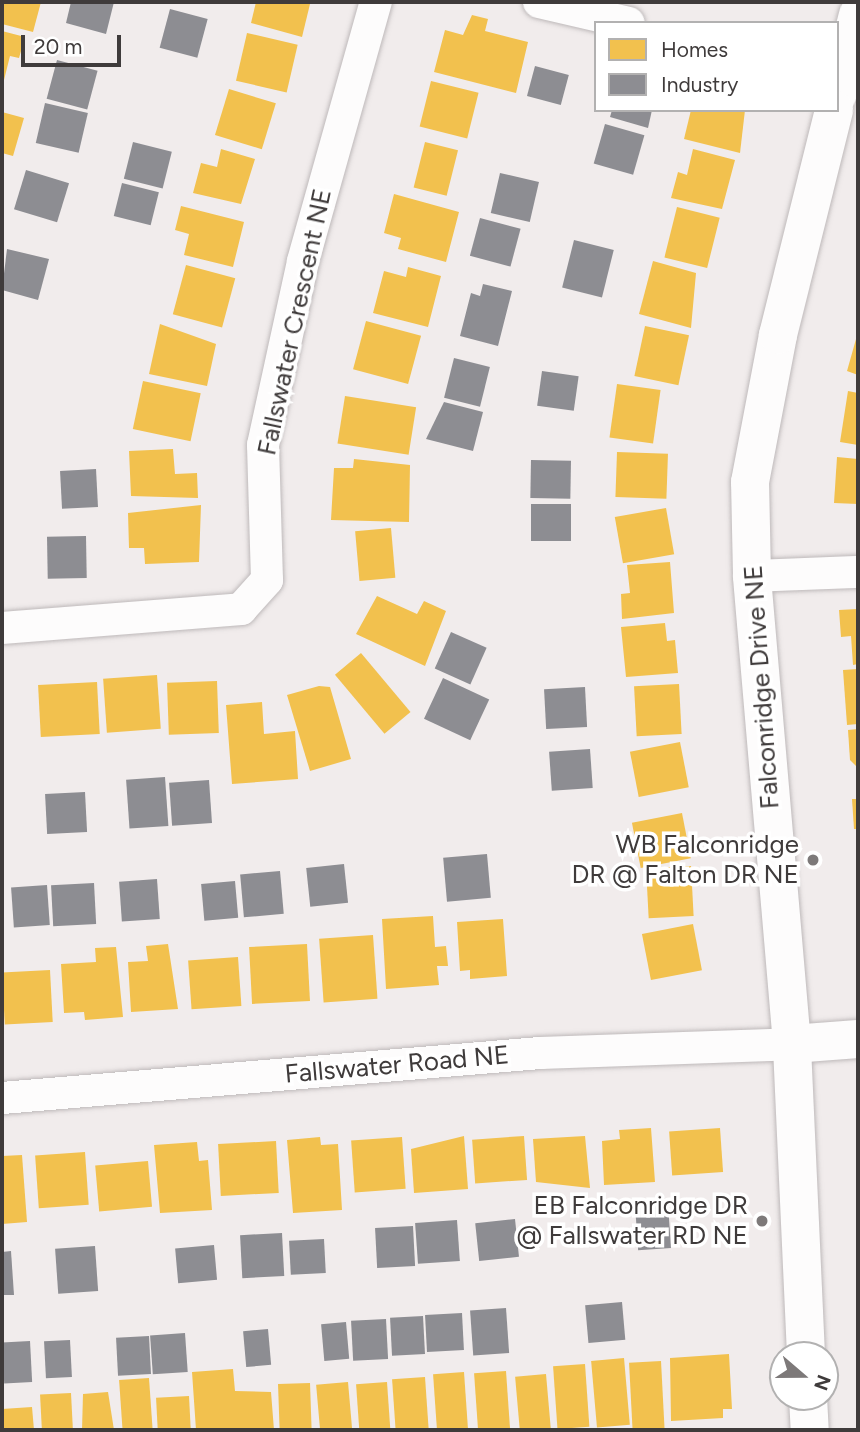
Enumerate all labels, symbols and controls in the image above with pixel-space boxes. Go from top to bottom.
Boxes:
scale bar [24,21,124,65]
legend [594,21,839,112]
text: 20 m [34,34,82,59]
text: Homes [661,37,728,62]
text: Industry [661,72,738,97]
street label: Fallswater Crescent NE [251,186,339,458]
street label: Falconridge Drive NE [738,564,786,810]
place label: WB Falconridge DR @ Falton DR NE [571,829,799,890]
marker: WB Falconridge DR @ Falton DR NE [805,852,821,868]
street label: Fallswater Road NE [284,1040,510,1090]
place label: EB Falconridge DR @ Fallswater RD NE [516,1190,748,1252]
marker: EB Falconridge DR @ Fallswater RD NE [754,1213,770,1229]
north arrow [769,1341,839,1411]
text: N [809,1372,836,1394]

